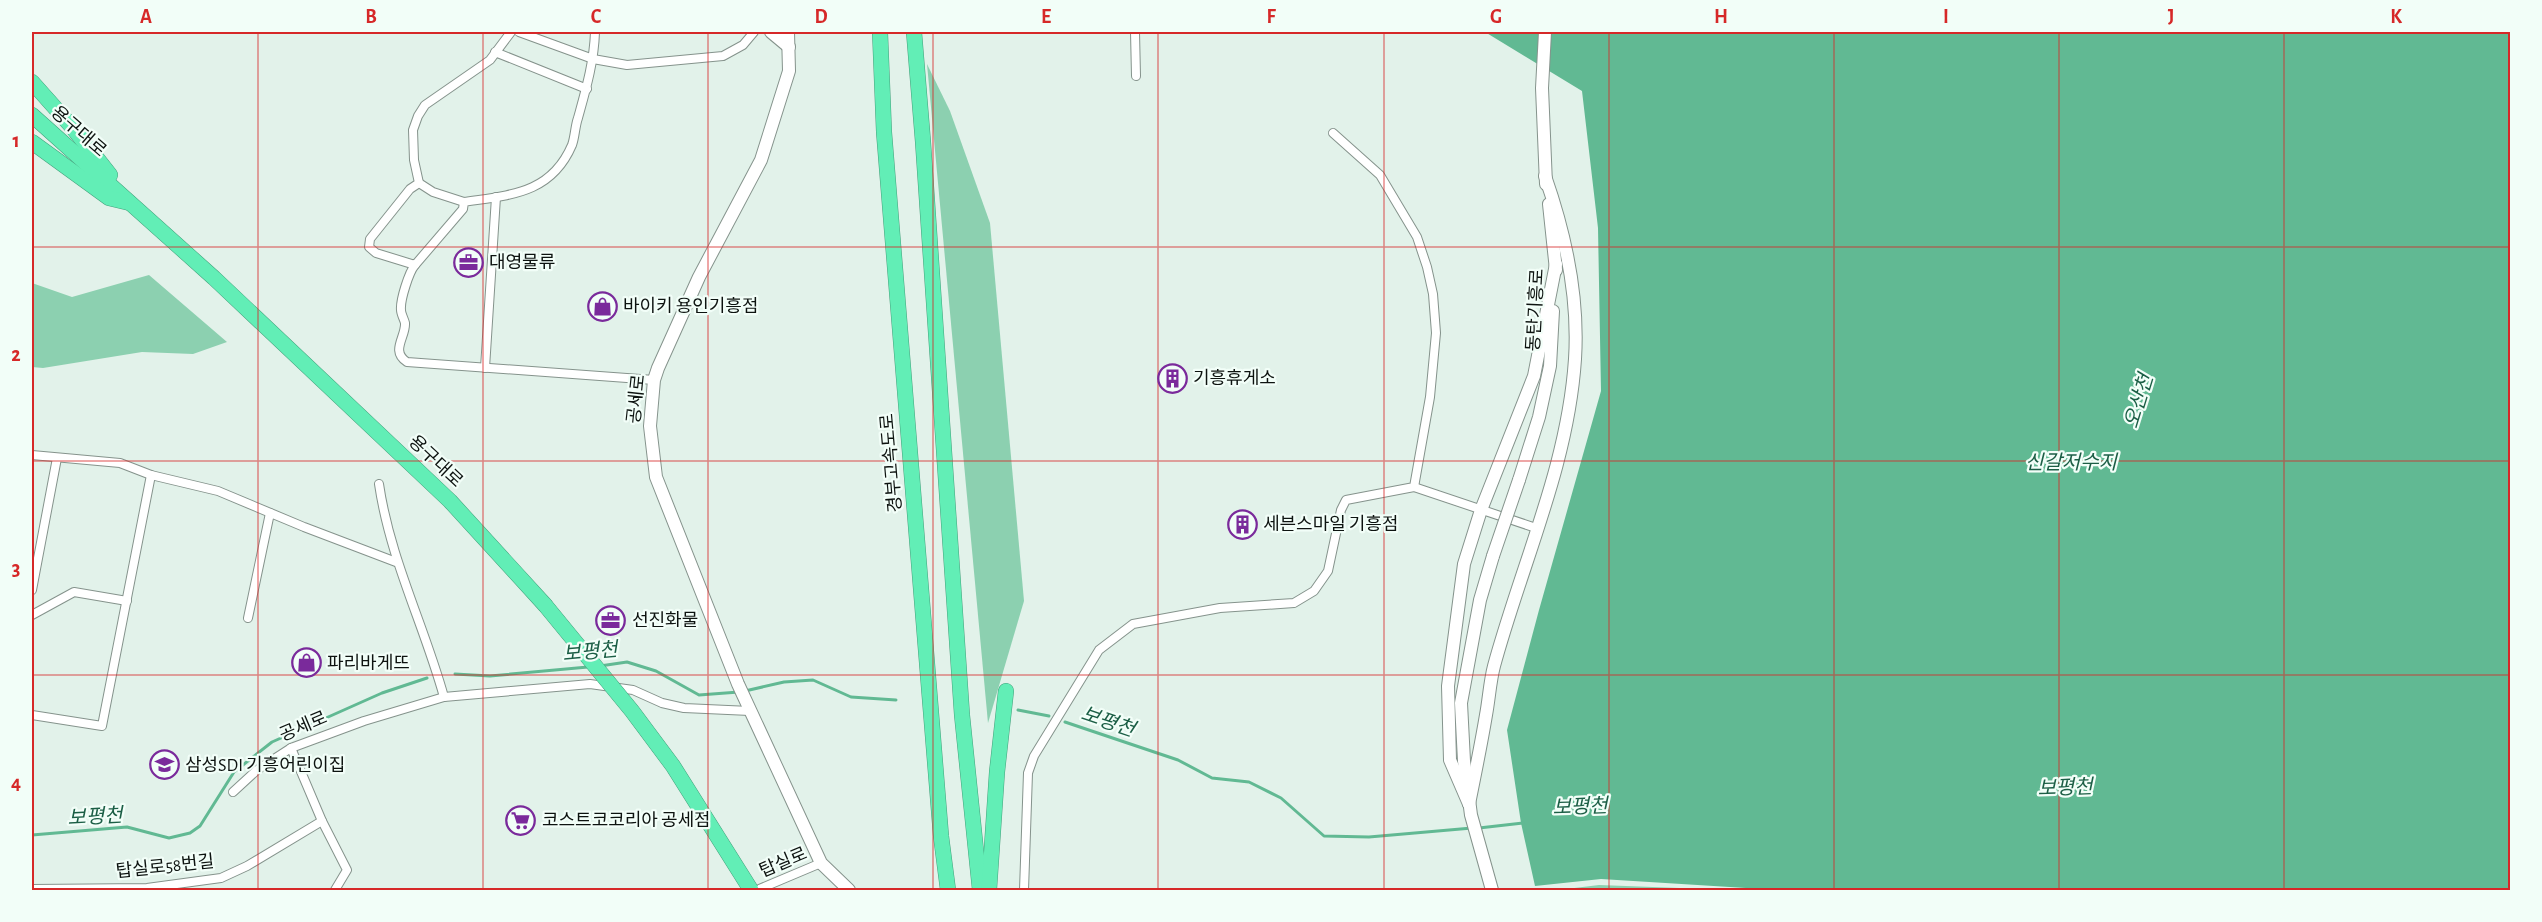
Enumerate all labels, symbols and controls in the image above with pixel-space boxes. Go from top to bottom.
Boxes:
text: A [140,7,152,27]
text: B [365,7,377,27]
text: C [591,7,602,27]
text: D [814,7,828,27]
text: E [1041,7,1051,27]
text: F [1266,7,1276,27]
text: G [1490,7,1502,27]
text: H [1714,7,1728,27]
text: I [1943,7,1949,27]
text: J [2168,7,2174,27]
text: K [2390,7,2402,27]
street label: 용구대로 [47,102,110,160]
text: 1 [12,131,20,151]
office icon: 대영물류 [452,246,484,278]
place label: 대영물류 [489,253,555,272]
street label: 동탄기흥로 [1523,268,1547,352]
shop icon: 바이키 용인기흥점 [586,290,618,322]
place label: 바이키 용인기흥점 [623,296,758,316]
text: 2 [11,345,21,365]
building icon: 기흥휴게소 [1156,362,1188,394]
place label: 기흥휴게소 [1193,368,1276,388]
water label: 오산천 [2120,369,2157,431]
street label: 공세로 [623,373,649,425]
street label: 경부고속도로 [878,413,905,513]
street label: 용구대로 [405,432,466,491]
water label: 신갈저수지 [2025,452,2119,473]
building icon: 세븐스마일 기흥점 [1226,508,1258,540]
place label: 세븐스마일 기흥점 [1263,514,1398,534]
text: 3 [12,559,20,579]
office icon: 선진화물 [595,604,627,636]
place label: 선진화물 [632,611,698,630]
water label: 보평천 [562,638,621,664]
shop icon: 파리바게뜨 [290,647,322,679]
place label: 파리바게뜨 [327,653,410,673]
water label: 보평천 [1078,703,1140,741]
street label: 공세로 [276,707,330,745]
school or university icon: 삼성SDI 기흥어린이집 [148,749,180,781]
place label: 삼성SDI 기흥어린이집 [185,755,345,775]
text: 4 [11,773,21,793]
water label: 보평천 [2037,776,2096,799]
water label: 보평천 [1552,795,1611,818]
water label: 보평천 [67,804,126,828]
supermarket icon: 코스트코코리아 공세점 [505,804,537,836]
place label: 코스트코코리아 공세점 [542,810,711,830]
street label: 탑실로 [756,843,810,881]
street label: 탑실로58번길 [115,851,215,881]

